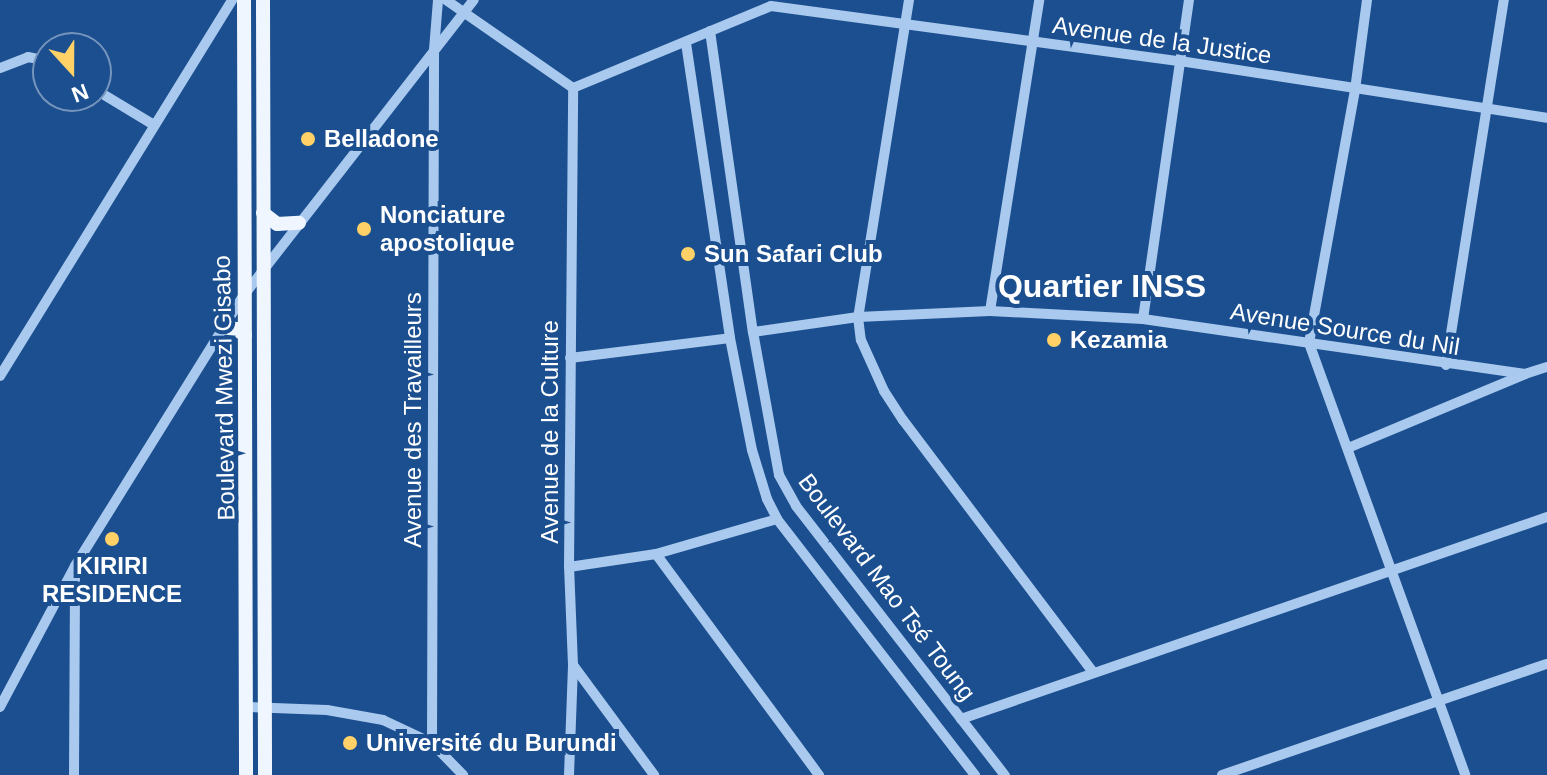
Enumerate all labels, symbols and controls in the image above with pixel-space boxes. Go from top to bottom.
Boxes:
street label: Avenue de la Justice [1051,10,1273,70]
north arrow [32,32,112,112]
text: N [68,78,92,108]
place label: Belladone [324,125,439,153]
marker: Belladone [299,130,317,148]
place label: Nonciature apostolique [380,201,515,257]
marker: Nonciature apostolique [355,220,373,238]
place label: Sun Safari Club [704,240,883,268]
marker: Sun Safari Club [679,245,697,263]
street label: Boulevard Mwezi Gisabo [207,255,241,521]
district label: Quartier INSS [998,267,1206,305]
street label: Avenue des Travailleurs [399,292,427,548]
street label: Avenue Source du Nil [1228,297,1462,361]
street label: Avenue de la Culture [536,320,564,544]
place label: Kezamia [1070,326,1167,354]
marker: Kezamia [1045,331,1063,349]
street label: Boulevard Mao Tsé Toung [792,468,982,706]
marker: KIRIRI RESIDENCE [103,530,121,548]
place label: KIRIRI RESIDENCE [42,552,182,608]
place label: Université du Burundi [366,729,617,757]
marker: Université du Burundi [341,734,359,752]

